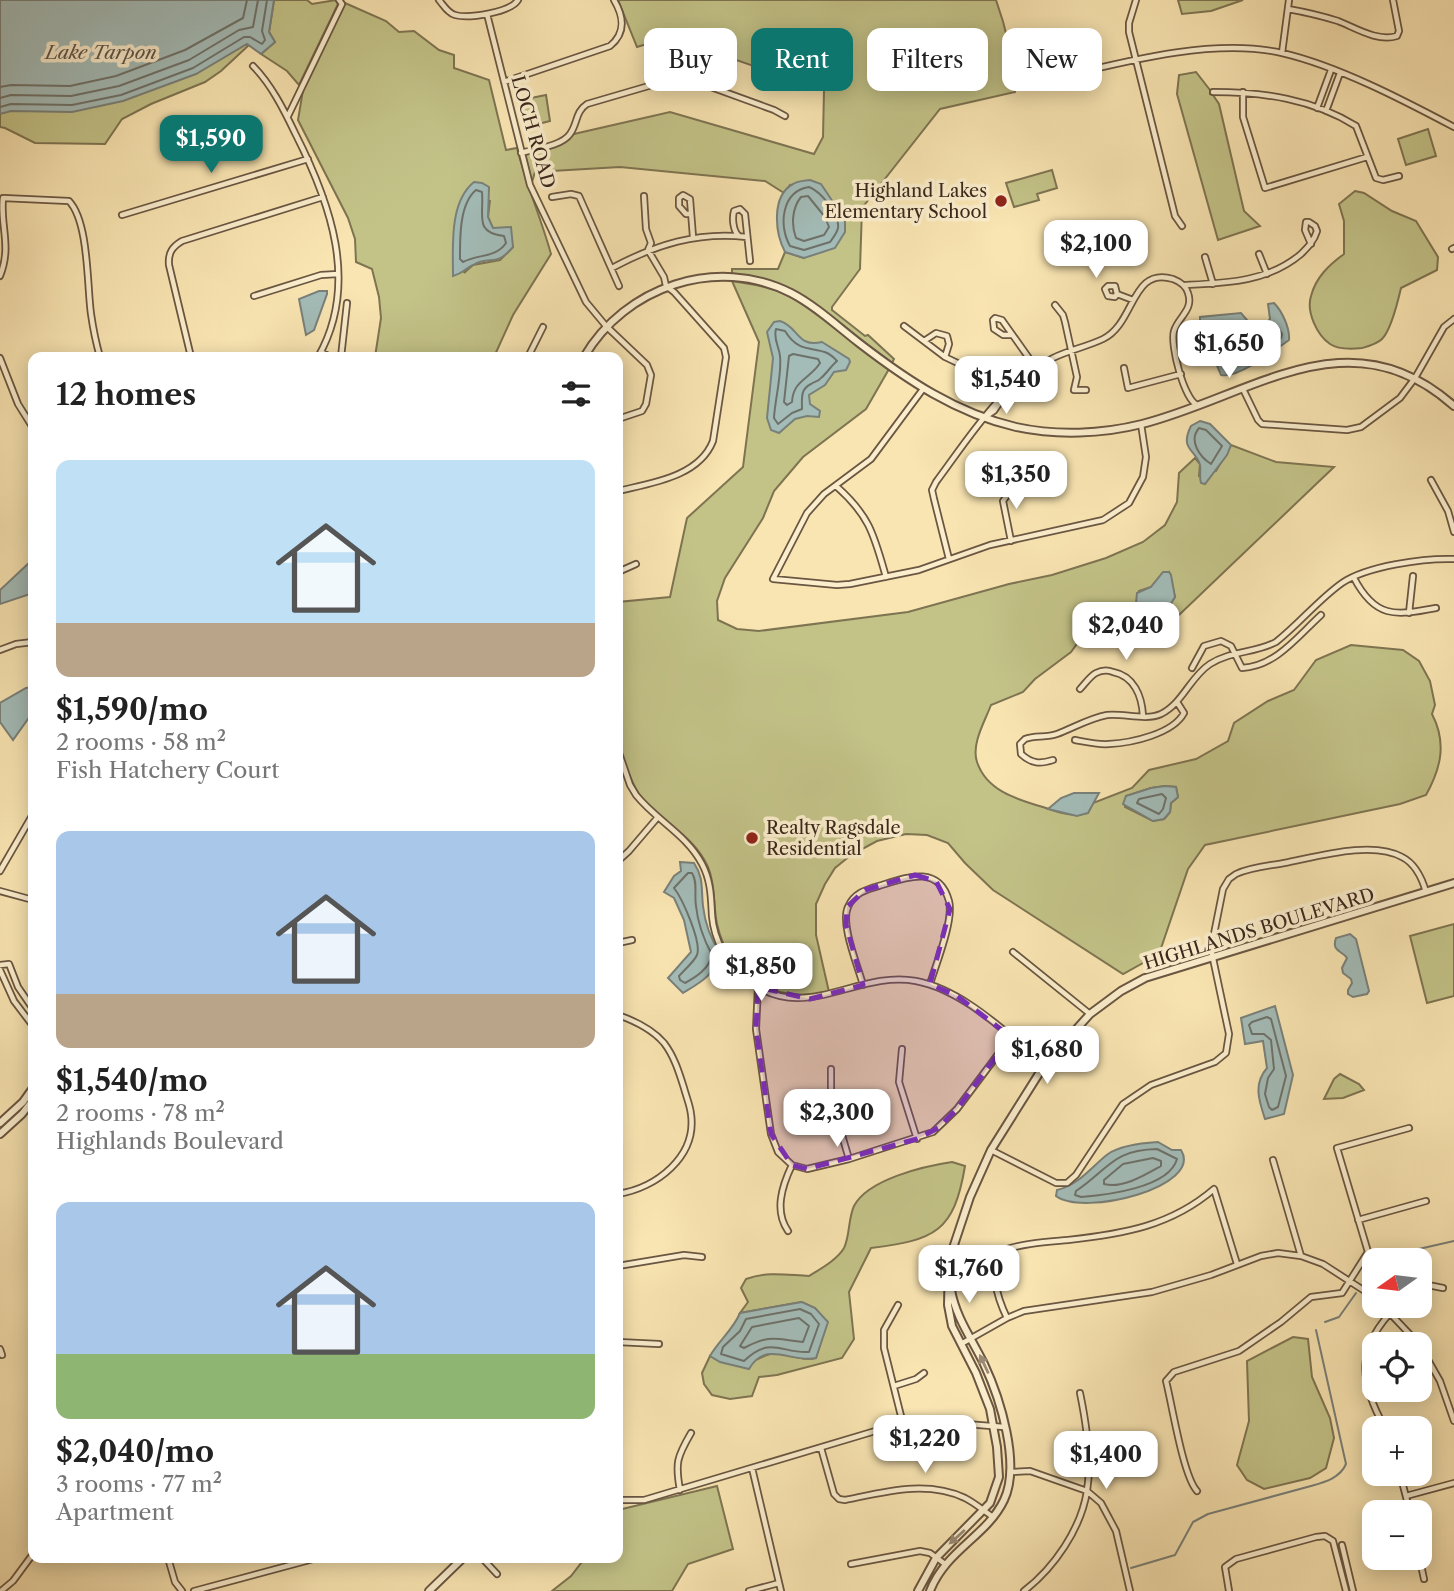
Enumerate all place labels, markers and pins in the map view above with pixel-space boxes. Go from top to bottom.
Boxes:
pin: $1,590 [154,116,268,175]
place label: Highland Lakes Elementary School [824,180,987,223]
marker: Highland Lakes Elementary School [993,193,1009,209]
pin: $2,100 [1039,220,1153,280]
pin: $1,650 [1172,320,1286,380]
pin: $1,540 [949,356,1063,416]
pin: $1,350 [959,452,1073,511]
pin: $2,040 [1069,602,1183,662]
place label: Realty Ragsdale Residential [766,817,901,860]
marker: Realty Ragsdale Residential [744,830,760,846]
pin: $1,850 [704,944,818,1003]
pin: $1,680 [990,1026,1104,1086]
pin: $2,300 [780,1090,894,1149]
pin: $1,760 [912,1246,1026,1305]
pin: $1,220 [868,1416,982,1475]
pin: $1,400 [1049,1432,1163,1491]

